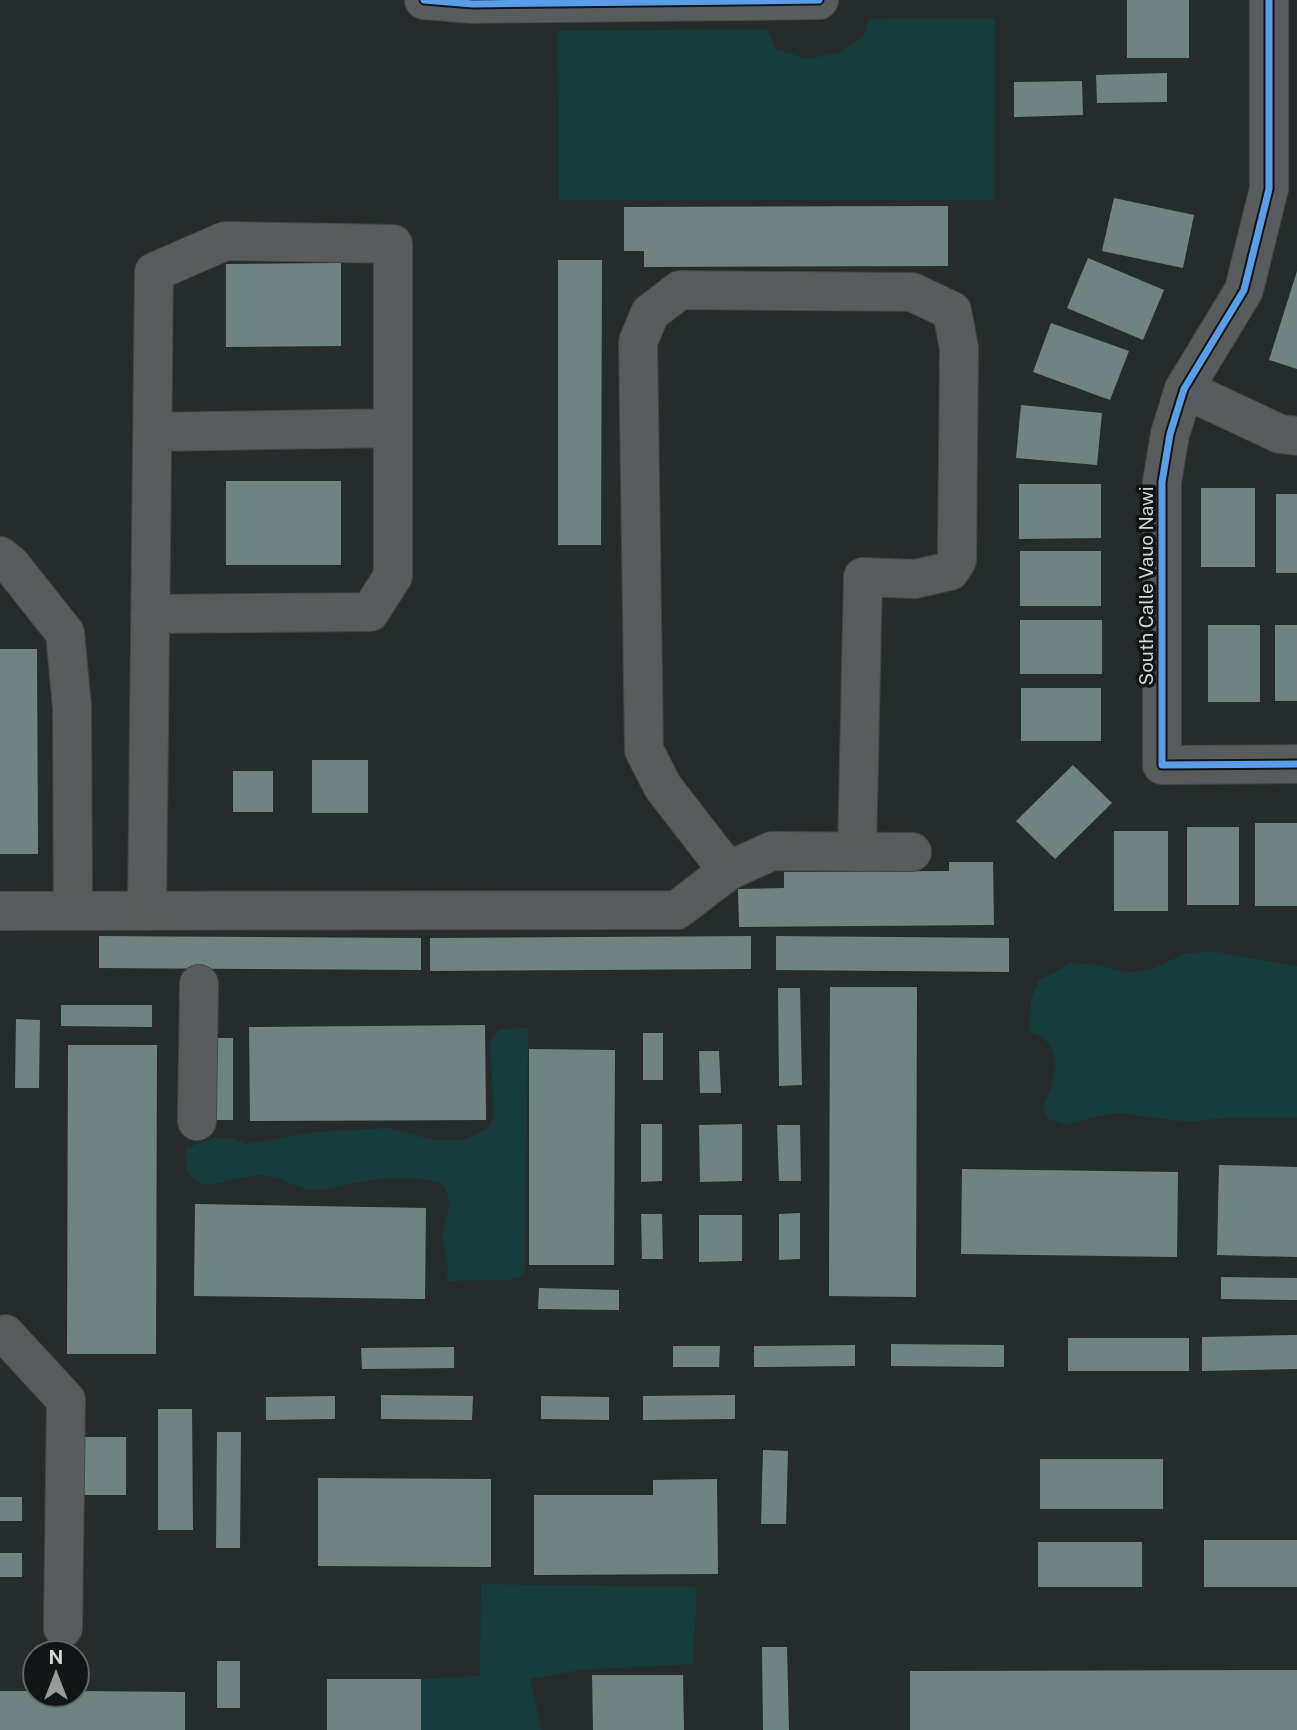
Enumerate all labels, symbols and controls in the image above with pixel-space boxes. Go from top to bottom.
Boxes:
street label: South Calle Vauo Nawi [1135,486,1157,686]
north arrow [21,1639,91,1709]
text: N [49,1646,63,1668]

